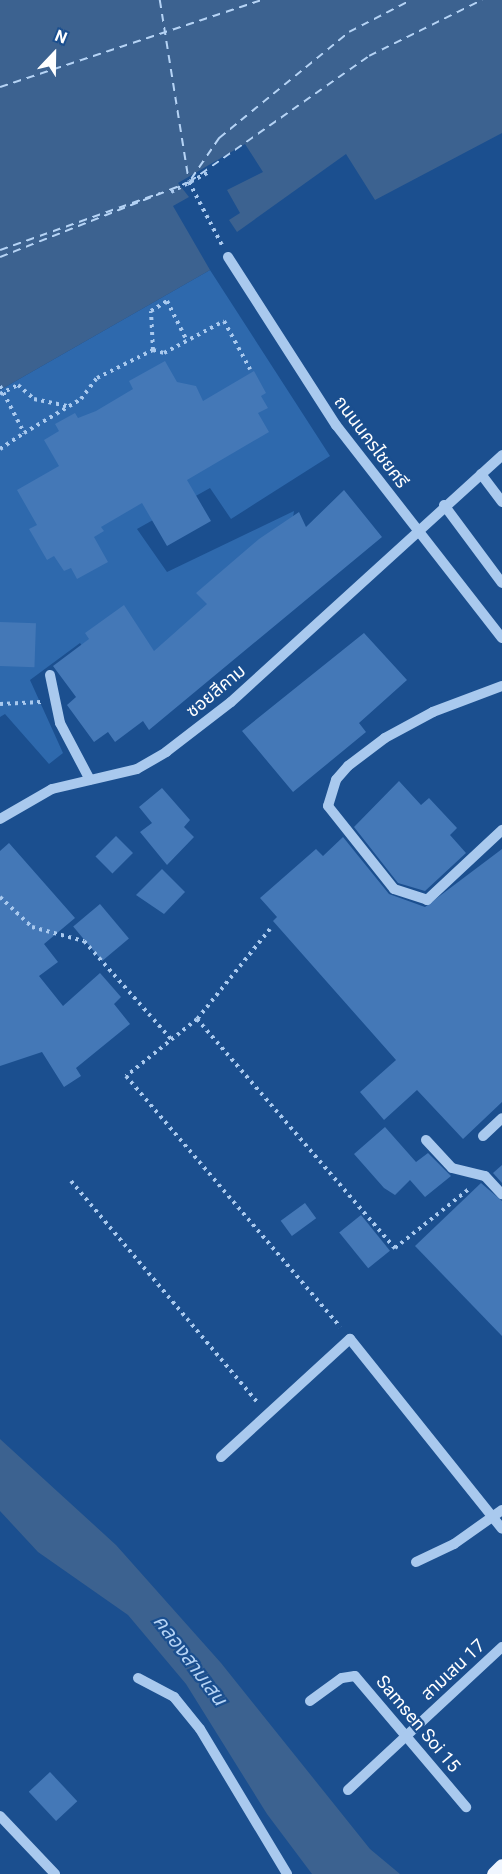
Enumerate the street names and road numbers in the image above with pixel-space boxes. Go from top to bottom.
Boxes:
street label: ถนนนครไชยศรี [329,392,413,492]
street label: ซอยสีคาม [182,660,250,722]
street label: สามเสน 17 [416,1635,490,1705]
street label: Samsen Soi 15 [371,1671,465,1777]

